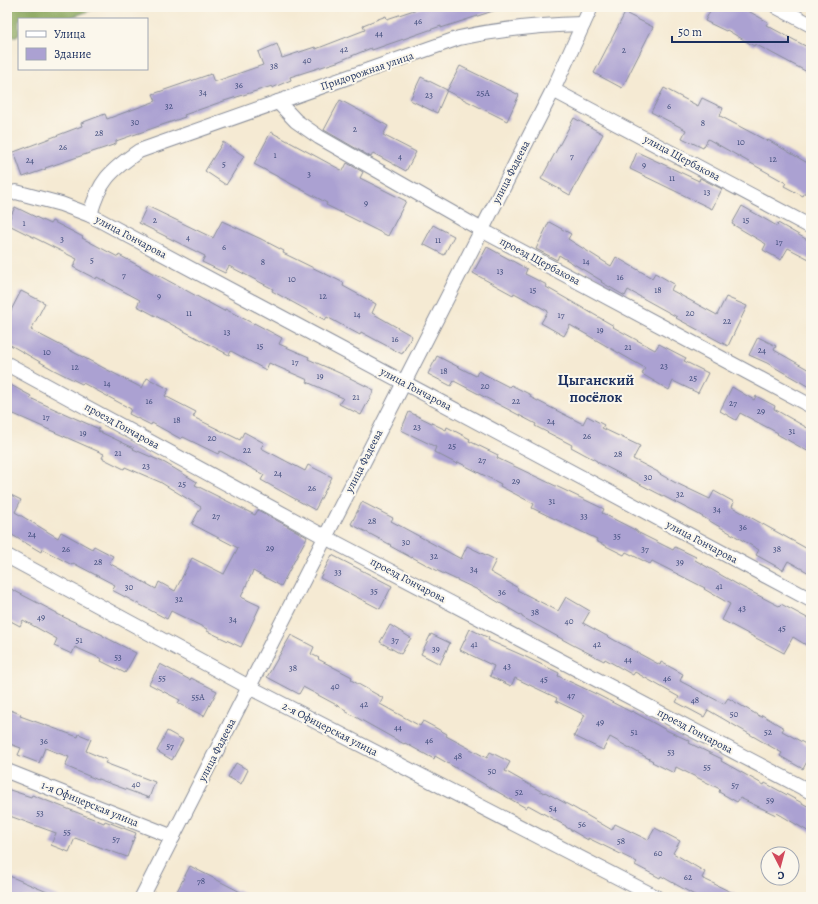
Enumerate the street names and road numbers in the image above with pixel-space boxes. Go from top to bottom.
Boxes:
street label: Придорожная улица [318,48,416,94]
street label: улица Щербакова [640,131,724,185]
street label: улица Фадеева [488,137,534,207]
street label: улица Гончарова [92,211,170,263]
street label: проезд Щербакова [497,233,584,289]
street label: улица Гончарова [377,363,455,415]
street label: проезд Гончарова [82,399,163,453]
street label: улица Фадеева [341,426,387,496]
street label: улица Гончарова [663,516,741,568]
street label: проезд Гончарова [368,554,449,607]
street label: 2-я Офицерская улица [280,698,381,760]
street label: проезд Гончарова [655,705,736,758]
street label: улица Фадеева [194,715,240,785]
street label: 1-я Офицерская улица [39,778,142,831]

